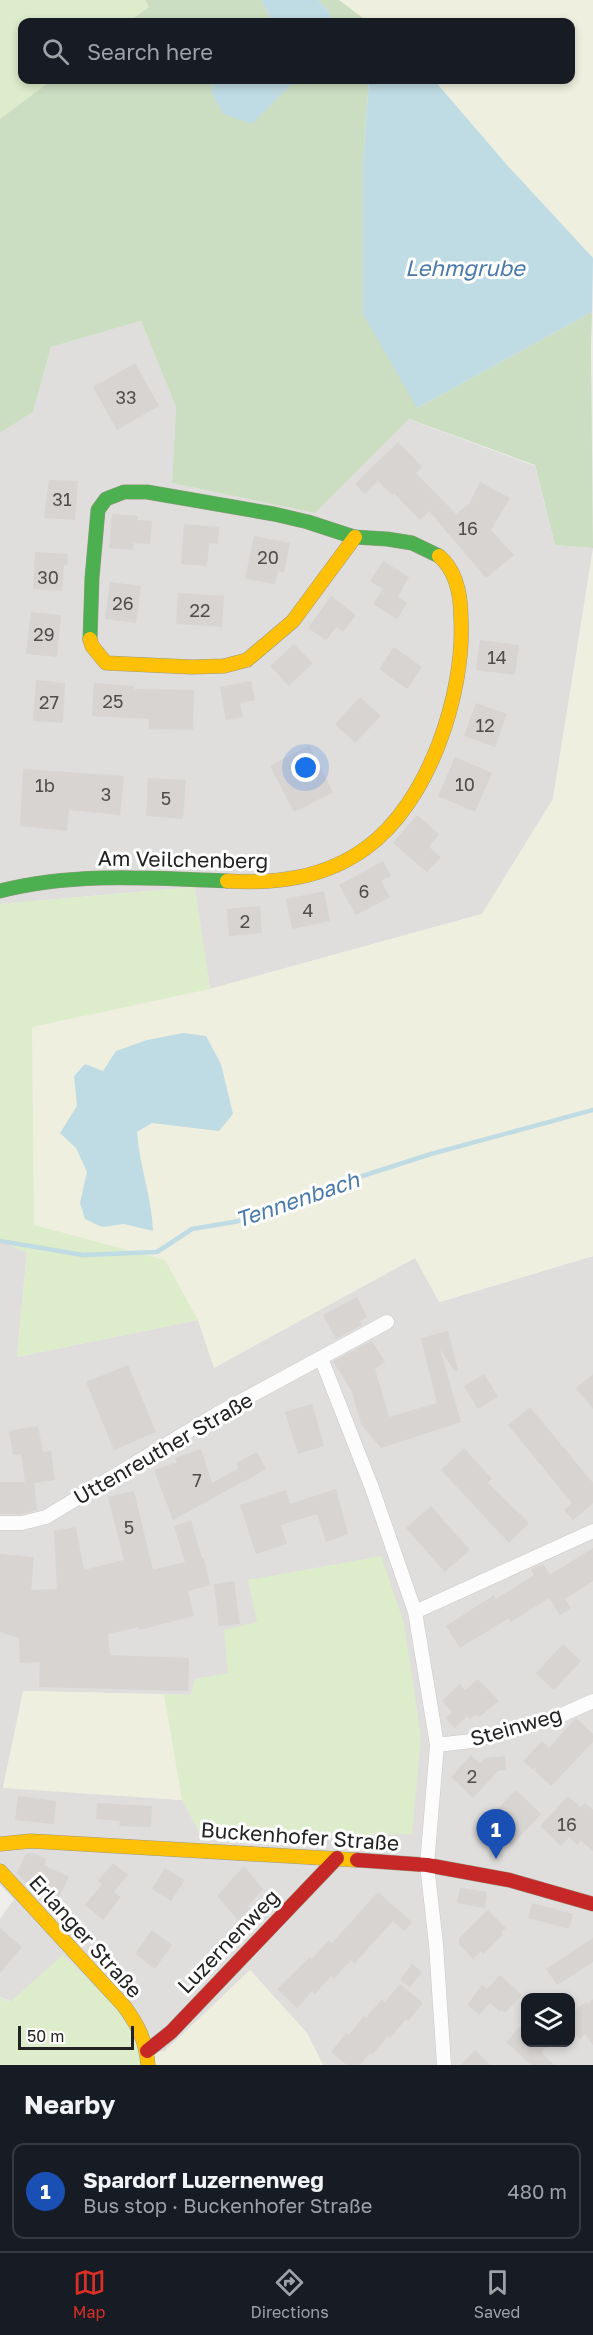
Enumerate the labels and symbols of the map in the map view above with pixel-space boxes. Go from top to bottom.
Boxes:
water label: Lehmgrube [405,254,527,281]
house number: 33 [115,386,137,408]
house number: 31 [52,488,72,510]
house number: 16 [458,517,478,539]
house number: 20 [257,546,279,568]
house number: 30 [37,566,59,588]
house number: 26 [112,592,134,614]
house number: 22 [190,599,210,621]
house number: 29 [33,623,55,645]
house number: 14 [487,646,507,668]
house number: 25 [103,690,123,712]
house number: 27 [39,691,59,713]
house number: 12 [475,714,495,736]
your location [291,753,320,782]
house number: 10 [455,773,475,795]
house number: 1b [35,774,55,796]
house number: 3 [101,783,111,805]
house number: 5 [161,787,171,809]
street label: Am Veilchenberg [98,845,268,873]
house number: 6 [359,880,369,902]
house number: 4 [303,899,314,921]
house number: 2 [240,910,250,932]
water label: Tennenbach [231,1165,364,1233]
street label: Uttenreuther Straße [69,1386,257,1510]
house number: 7 [192,1469,202,1491]
house number: 5 [124,1516,134,1538]
street label: Steinweg [467,1701,565,1751]
house number: 2 [467,1765,477,1787]
pin: 1 [476,1810,516,1859]
house number: 16 [557,1813,577,1835]
street label: Buckenhofer Straße [200,1816,400,1856]
street label: Erlanger Straße [24,1869,148,2003]
street label: Luzernenweg [172,1883,284,1999]
scale bar [18,2023,134,2050]

